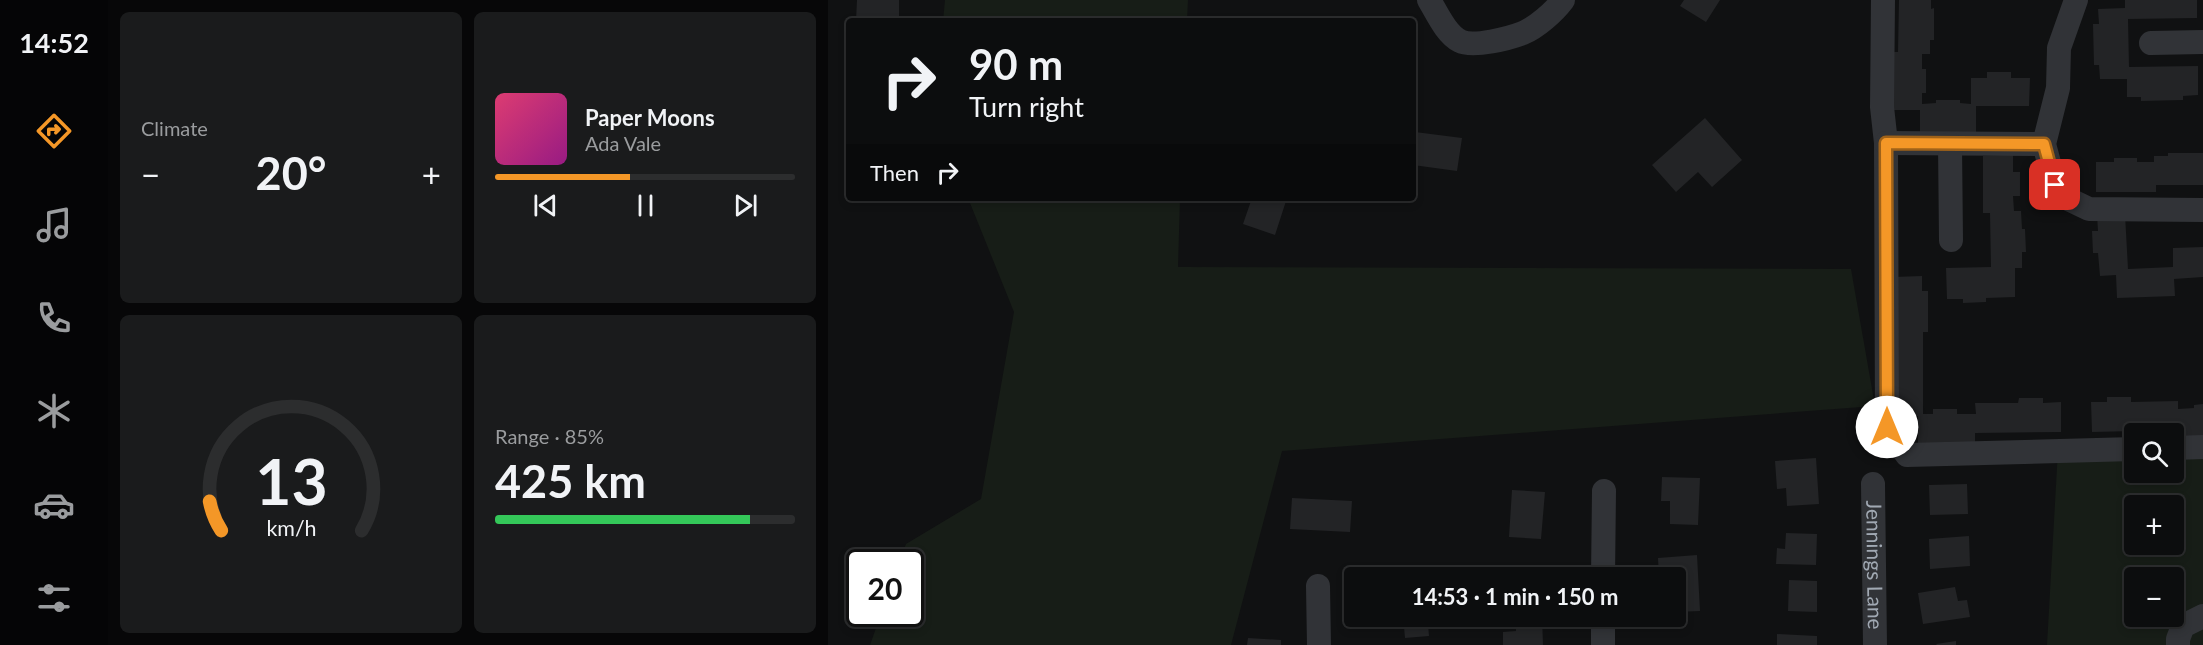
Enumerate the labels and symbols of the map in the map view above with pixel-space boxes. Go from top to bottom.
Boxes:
pin [2029,159,2080,210]
position arrow [1855,395,1919,459]
street label: Jennings Lane [1862,500,1889,630]
speed limit sign: 20 [846,549,924,627]

